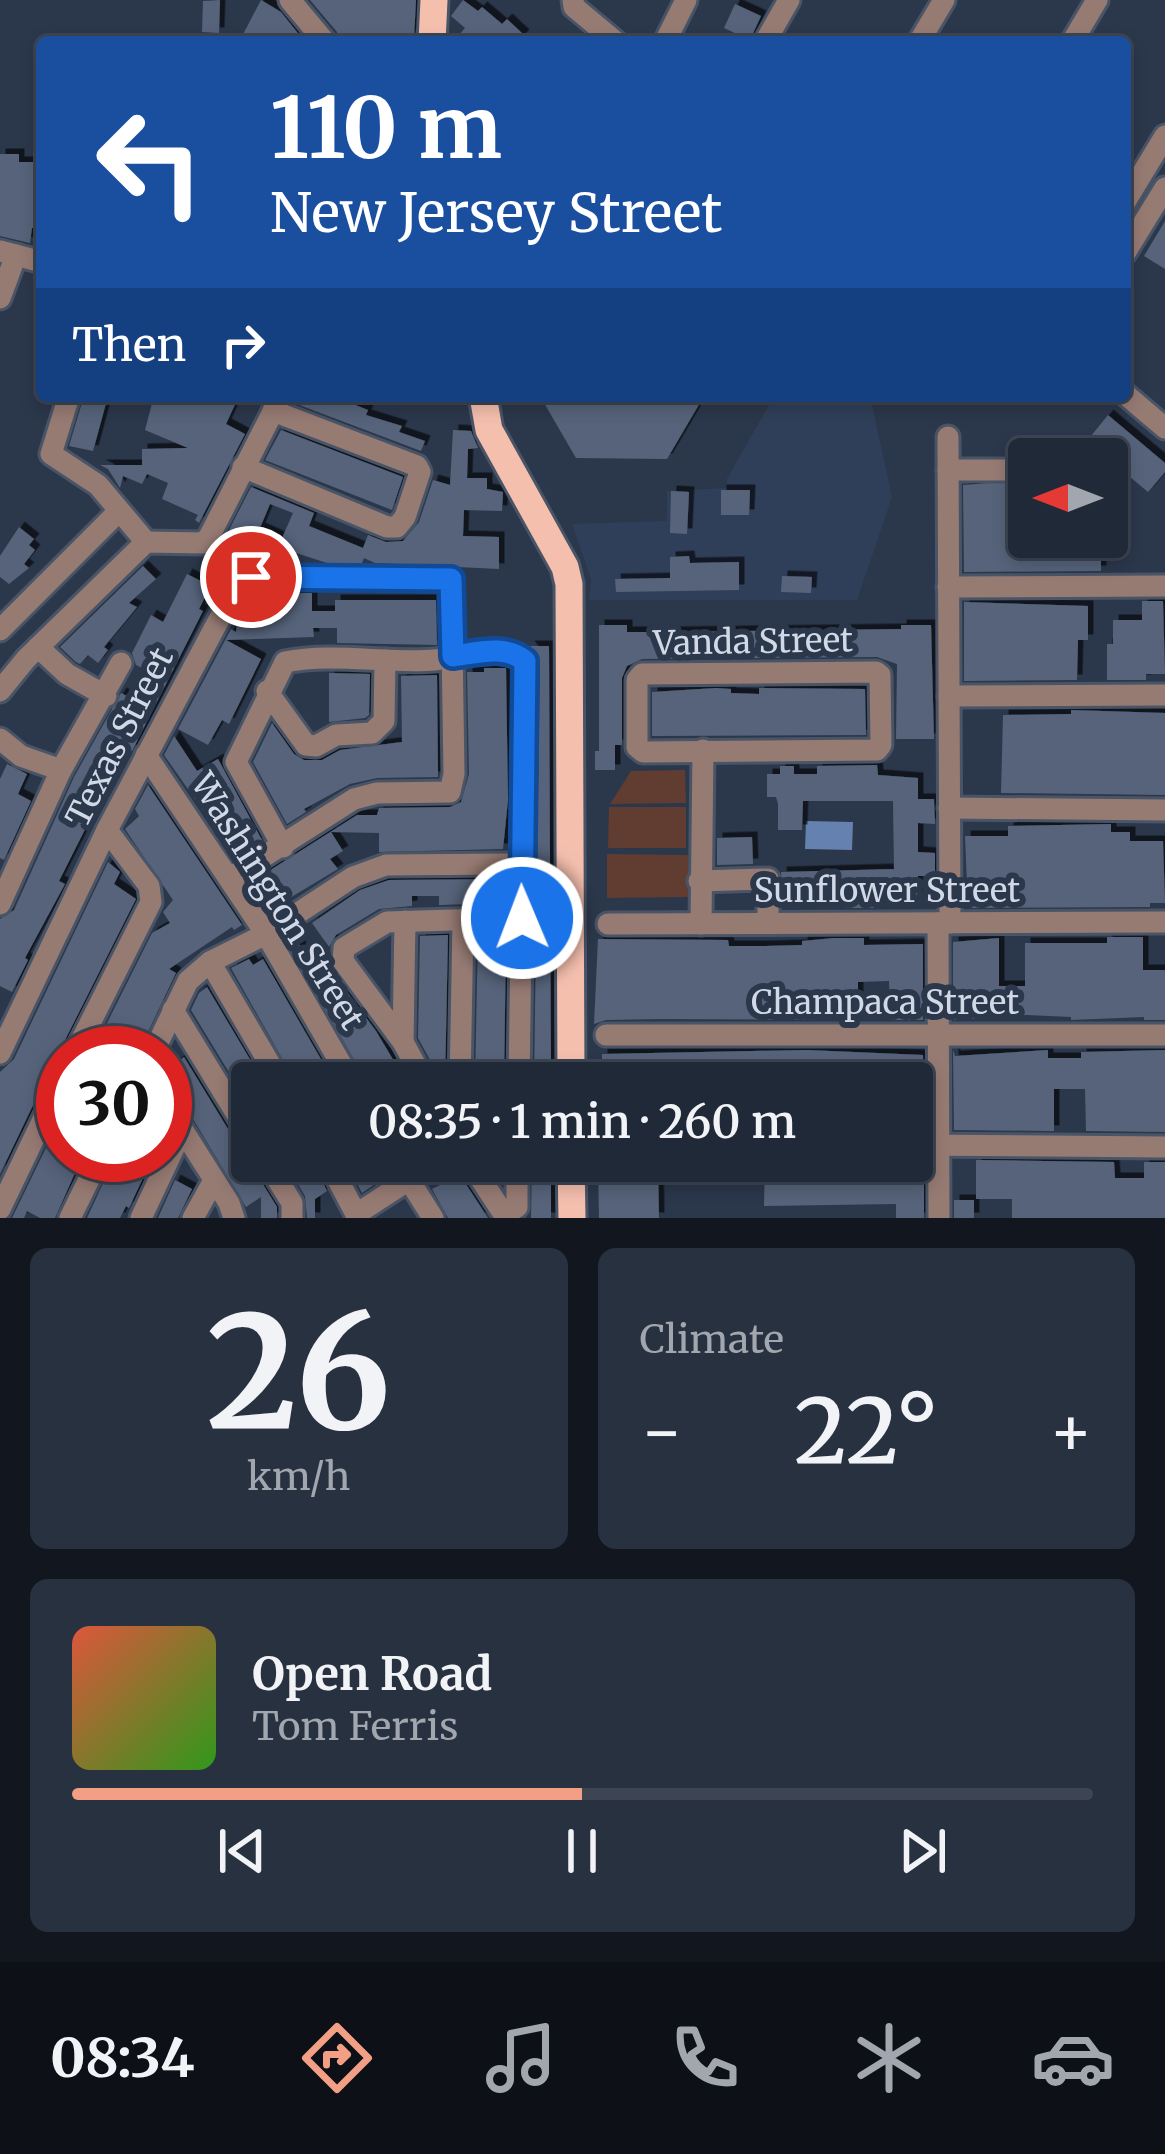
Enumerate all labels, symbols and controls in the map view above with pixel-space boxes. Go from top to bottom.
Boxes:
text: 110 m [270,75,502,181]
icon: left [72,84,228,240]
text: New Jersey Street [270,179,722,247]
icon: right [210,312,276,378]
text: Then [72,317,186,373]
north arrow [1008,438,1128,558]
map controls [1008,438,1128,558]
pin [200,526,302,628]
icon: arrive [218,544,284,610]
street label: Vanda Street [652,619,853,664]
street label: Texas Street [57,641,182,833]
street label: Washington Street [182,765,373,1037]
position arrow [459,855,585,981]
street label: Sunflower Street [754,870,1020,911]
street label: Champaca Street [751,982,1019,1023]
speed limit sign: 30 [36,1026,192,1182]
text: 08:35 · 1 min · 260 m [368,1094,796,1150]
text: 26 [206,1275,391,1472]
text: Climate [640,1315,784,1364]
text: 22° [794,1374,939,1488]
text: − [640,1390,684,1473]
text: + [1049,1390,1093,1473]
text: km/h [247,1452,350,1501]
text: Open Road [252,1646,492,1702]
text: Tom Ferris [252,1702,458,1751]
icon: previous [209,1818,275,1884]
icon: pause [549,1818,615,1884]
icon: next [890,1818,956,1884]
icon: directions [295,2016,379,2100]
icon: music [479,2016,563,2100]
icon: phone [663,2016,747,2100]
icon: climate [847,2016,931,2100]
icon: car [1031,2016,1115,2100]
text: 08:34 [50,2024,195,2092]

